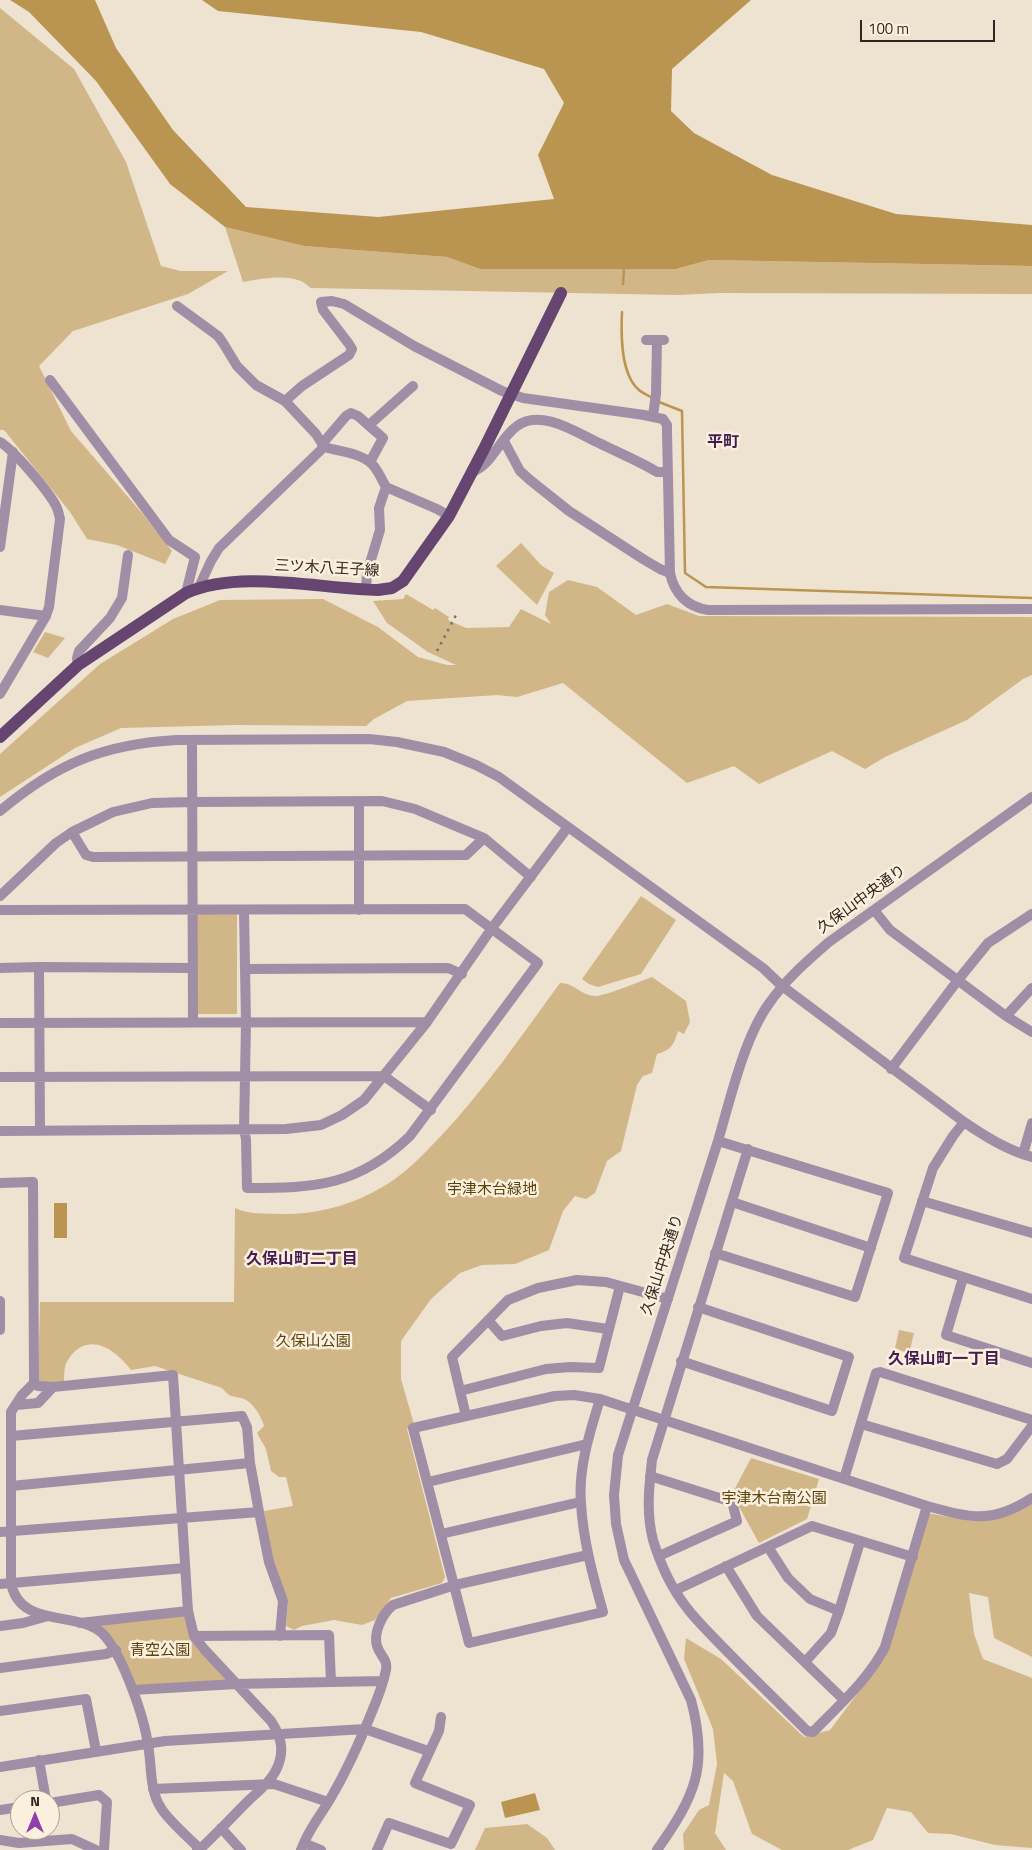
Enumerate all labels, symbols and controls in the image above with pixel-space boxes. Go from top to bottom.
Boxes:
scale bar [862,10,997,42]
text: 100 m [868,17,909,40]
district label: 平町 [707,433,739,453]
street label: 三ツ木八王子線 [274,557,380,581]
street label: 久保山中央通り [814,862,910,938]
park label: 宇津木台緑地 [447,1181,537,1199]
street label: 久保山中央通り [638,1212,688,1318]
district label: 久保山町二丁目 [246,1250,358,1270]
park label: 久保山公園 [276,1333,350,1351]
district label: 久保山町一丁目 [888,1350,1000,1370]
park label: 宇津木台南公園 [722,1490,826,1508]
park label: 青空公園 [130,1642,190,1660]
north arrow [10,1790,60,1840]
text: N [30,1790,40,1811]

